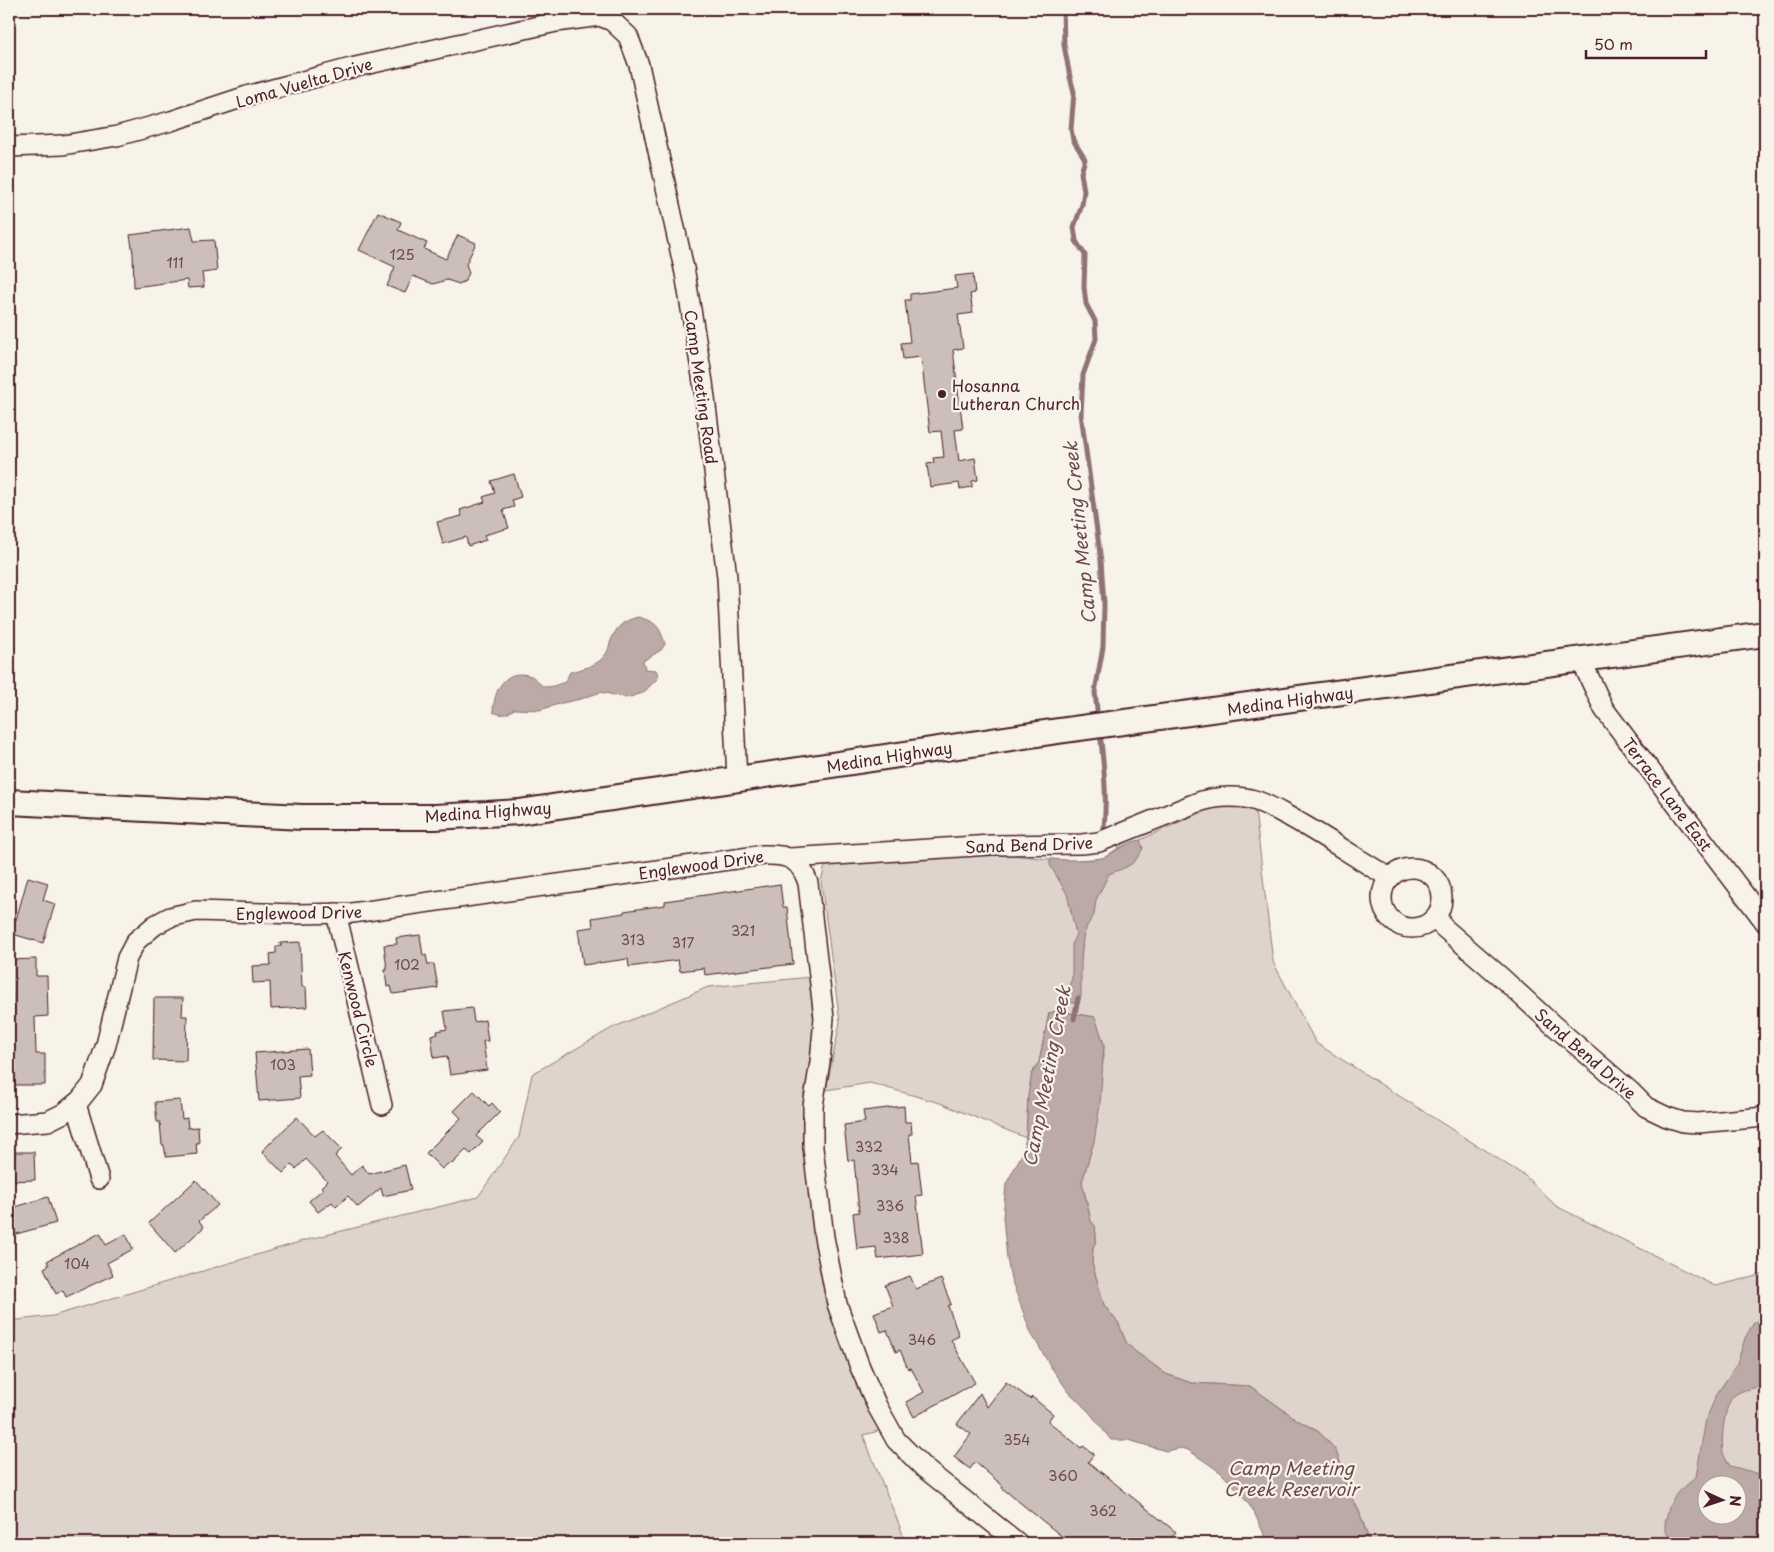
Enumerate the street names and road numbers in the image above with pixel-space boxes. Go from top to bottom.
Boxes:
street label: Loma Vuelta Drive [233,51,375,113]
street label: Camp Meeting Road [679,308,725,466]
street label: Medina Highway [1225,679,1355,721]
street label: Terrace Lane East [1617,732,1719,856]
street label: Medina Highway [824,734,954,778]
street label: Medina Highway [424,795,552,827]
street label: Sand Bend Drive [965,830,1093,858]
street label: Englewood Drive [637,843,765,885]
street label: Englewood Drive [236,899,362,925]
street label: Kenwood Circle [333,948,385,1070]
street label: Sand Bend Drive [1530,1002,1642,1104]

